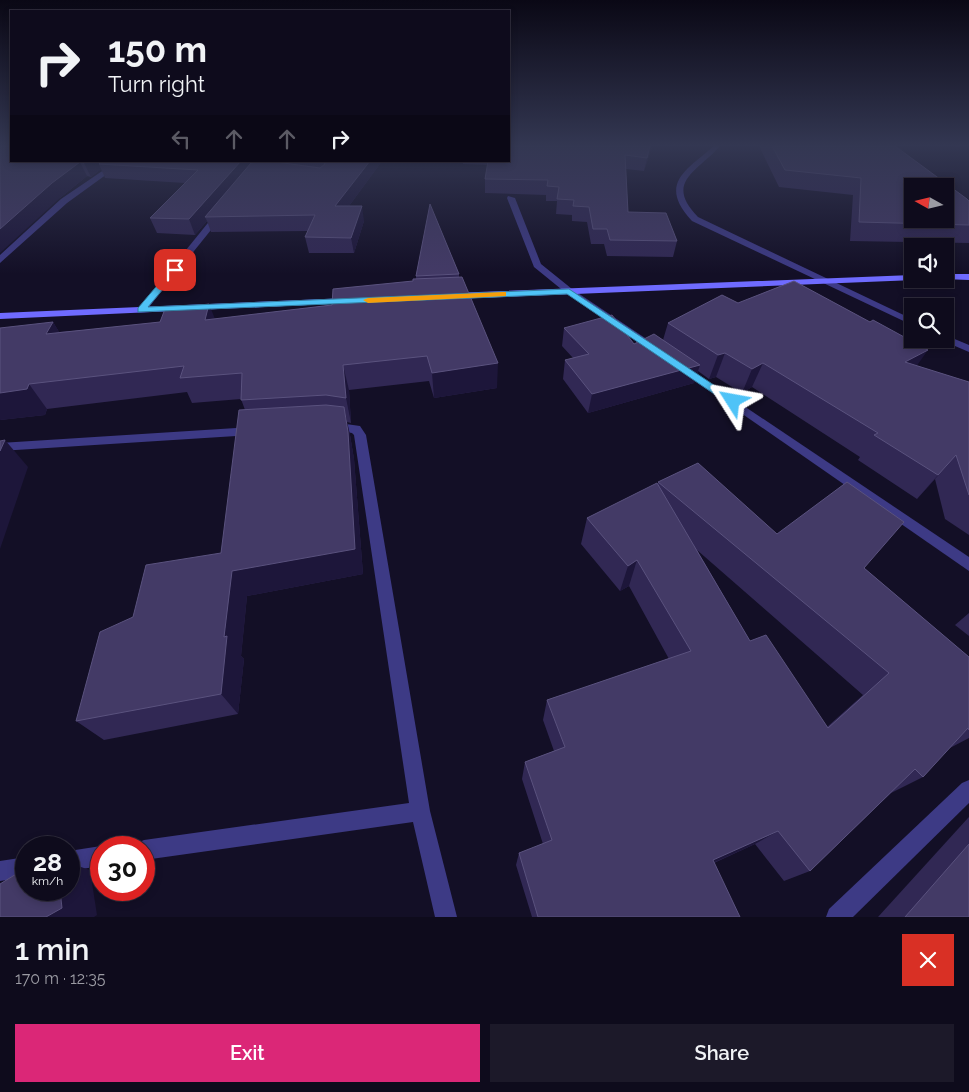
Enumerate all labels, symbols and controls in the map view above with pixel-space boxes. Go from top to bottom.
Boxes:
text: 150 m [108,29,207,70]
icon: right [25,30,90,95]
text: Turn right [108,71,205,97]
icon: left [167,125,195,153]
icon: ahead [220,125,248,153]
icon: ahead [273,125,301,153]
icon: right [326,125,354,153]
north arrow [904,178,954,228]
map controls [904,178,954,348]
button: sound [904,238,954,288]
pin [154,249,196,291]
icon: arrive [161,256,189,284]
button: search [904,298,954,348]
position arrow [706,374,758,426]
speed limit sign: 30 [90,836,155,901]
text: 28 [33,847,62,877]
text: km/h [32,874,63,888]
text: 1 min [15,932,90,967]
button: close [902,934,954,986]
text: 170 m · 12:35 [15,969,105,988]
button: Exit [15,1024,480,1082]
button: Share [490,1024,954,1082]

